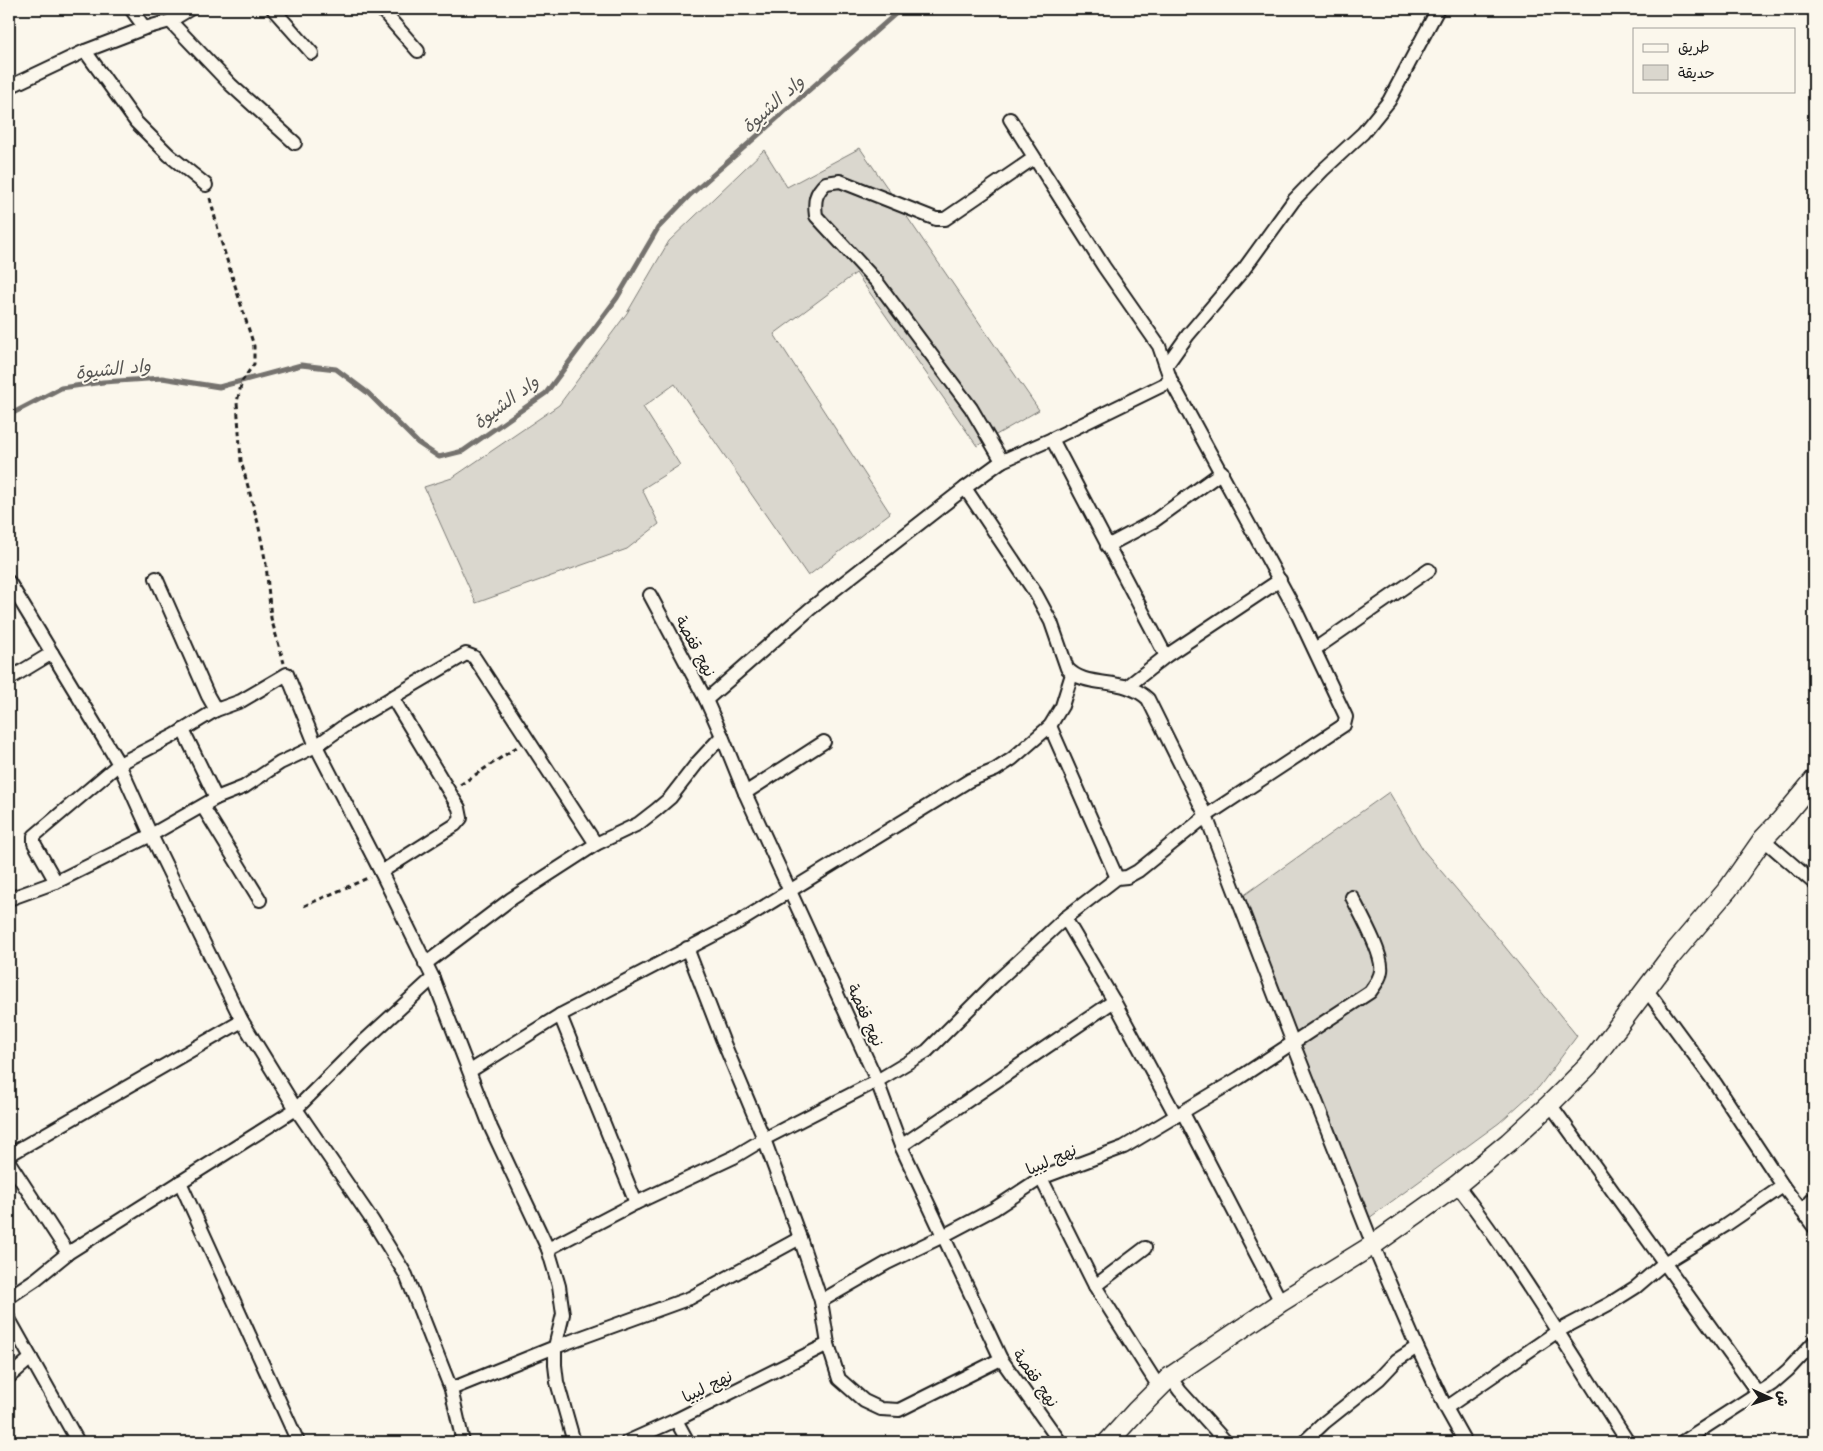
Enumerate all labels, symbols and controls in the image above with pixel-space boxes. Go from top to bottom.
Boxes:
legend [1633,28,1796,92]
text: طريق [1678,37,1710,58]
text: حديقة [1678,63,1715,84]
water label: واد الشيوة [737,69,810,139]
water label: واد الشيوة [74,353,153,386]
water label: واد الشيوة [469,369,545,435]
street label: نهج قفصة [670,612,720,681]
street label: نهج قفصة [842,981,889,1050]
street label: نهج ليبيا [1023,1139,1080,1181]
street label: نهج قفصة [1007,1345,1063,1412]
street label: نهج ليبيا [679,1365,736,1408]
north arrow [1746,1374,1796,1424]
text: ش [1772,1390,1792,1407]

